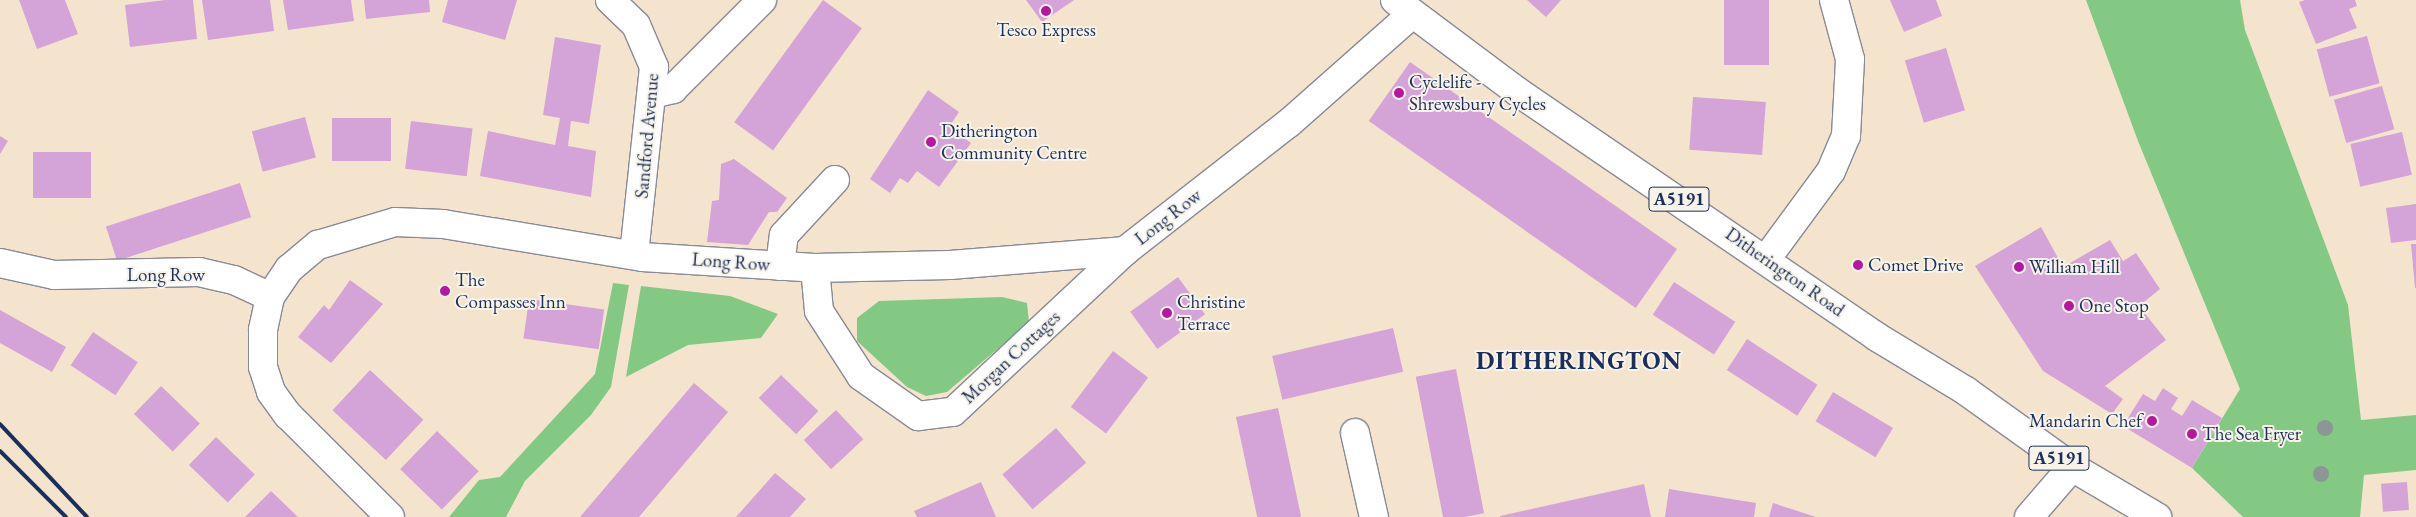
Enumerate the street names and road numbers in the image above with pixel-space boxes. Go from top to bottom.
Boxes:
street label: Sandford Avenue [630,73,664,199]
road number: A5191 [1648,183,1710,214]
street label: Long Row [1130,184,1206,250]
street label: Ditherington Road [1721,222,1849,322]
street label: Long Row [691,248,771,276]
street label: Long Row [127,264,205,286]
street label: Morgan Cottages [957,306,1065,408]
road number: A5191 [2028,442,2090,473]

